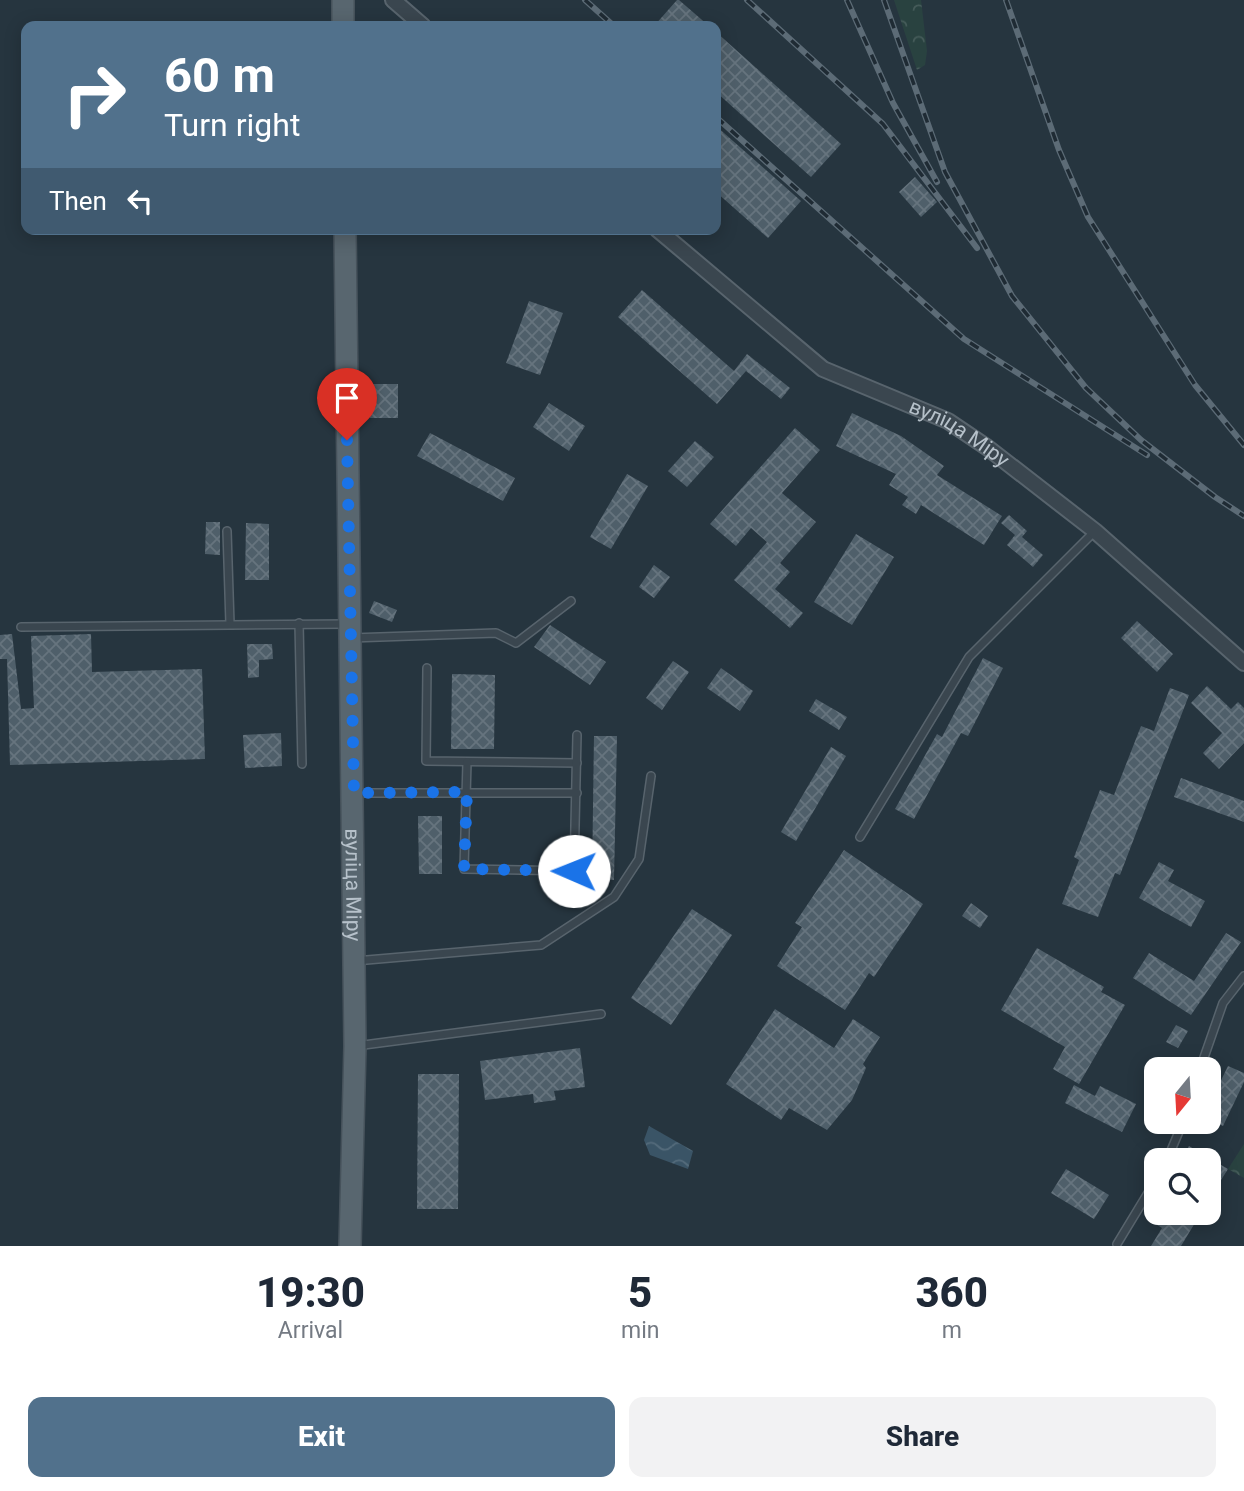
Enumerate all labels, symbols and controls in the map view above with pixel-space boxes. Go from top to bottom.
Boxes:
text: 60 m [164,47,275,104]
icon: right [49,49,140,140]
text: Turn right [164,106,300,144]
icon: left [121,182,159,220]
text: Then [49,186,107,216]
pin [317,368,377,440]
icon: arrive [328,379,366,417]
street label: вуліца Міру [906,394,1014,472]
street label: вуліца Міру [340,828,366,942]
position arrow [537,834,611,908]
north arrow [1144,1057,1222,1134]
map controls [1144,1057,1221,1225]
button: search [1144,1148,1221,1225]
text: 19:30 [256,1268,365,1317]
text: 5 [628,1268,652,1317]
text: 360 [915,1268,988,1317]
text: Arrival [278,1317,343,1344]
text: min [621,1317,659,1344]
text: m [942,1317,962,1344]
button: Exit [28,1397,615,1477]
button: Share [629,1397,1216,1477]

